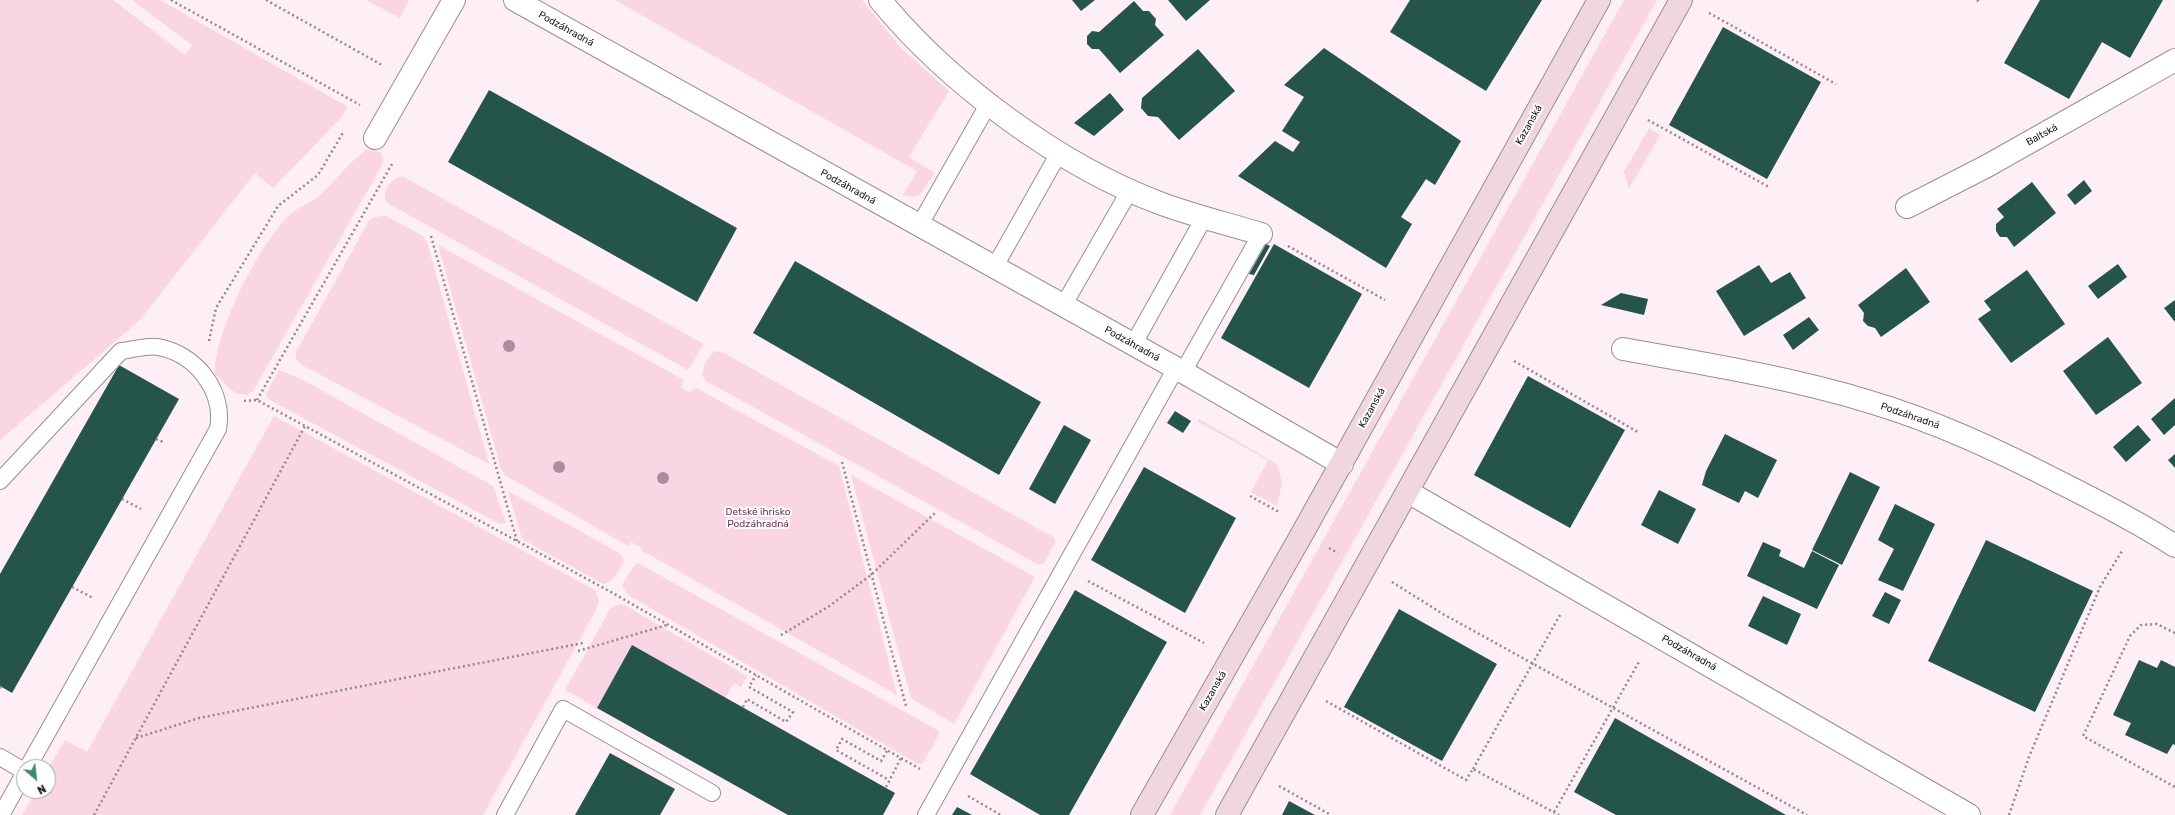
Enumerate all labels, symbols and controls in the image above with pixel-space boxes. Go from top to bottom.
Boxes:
street label: Podzáhradná [536,9,596,49]
street label: Kazanská [1513,103,1545,147]
street label: Baltská [2024,121,2060,149]
street label: Podzáhradná [818,167,878,207]
street label: Podzáhradná [1102,324,1162,364]
street label: Kazanská [1356,386,1388,430]
street label: Podzáhradná [1879,400,1941,432]
park label: Detské ihrisko Podzáhradná [726,506,790,530]
street label: Podzáhradná [1659,632,1719,674]
street label: Kazanská [1197,669,1229,713]
north arrow [16,759,56,799]
text: N [35,782,48,797]

